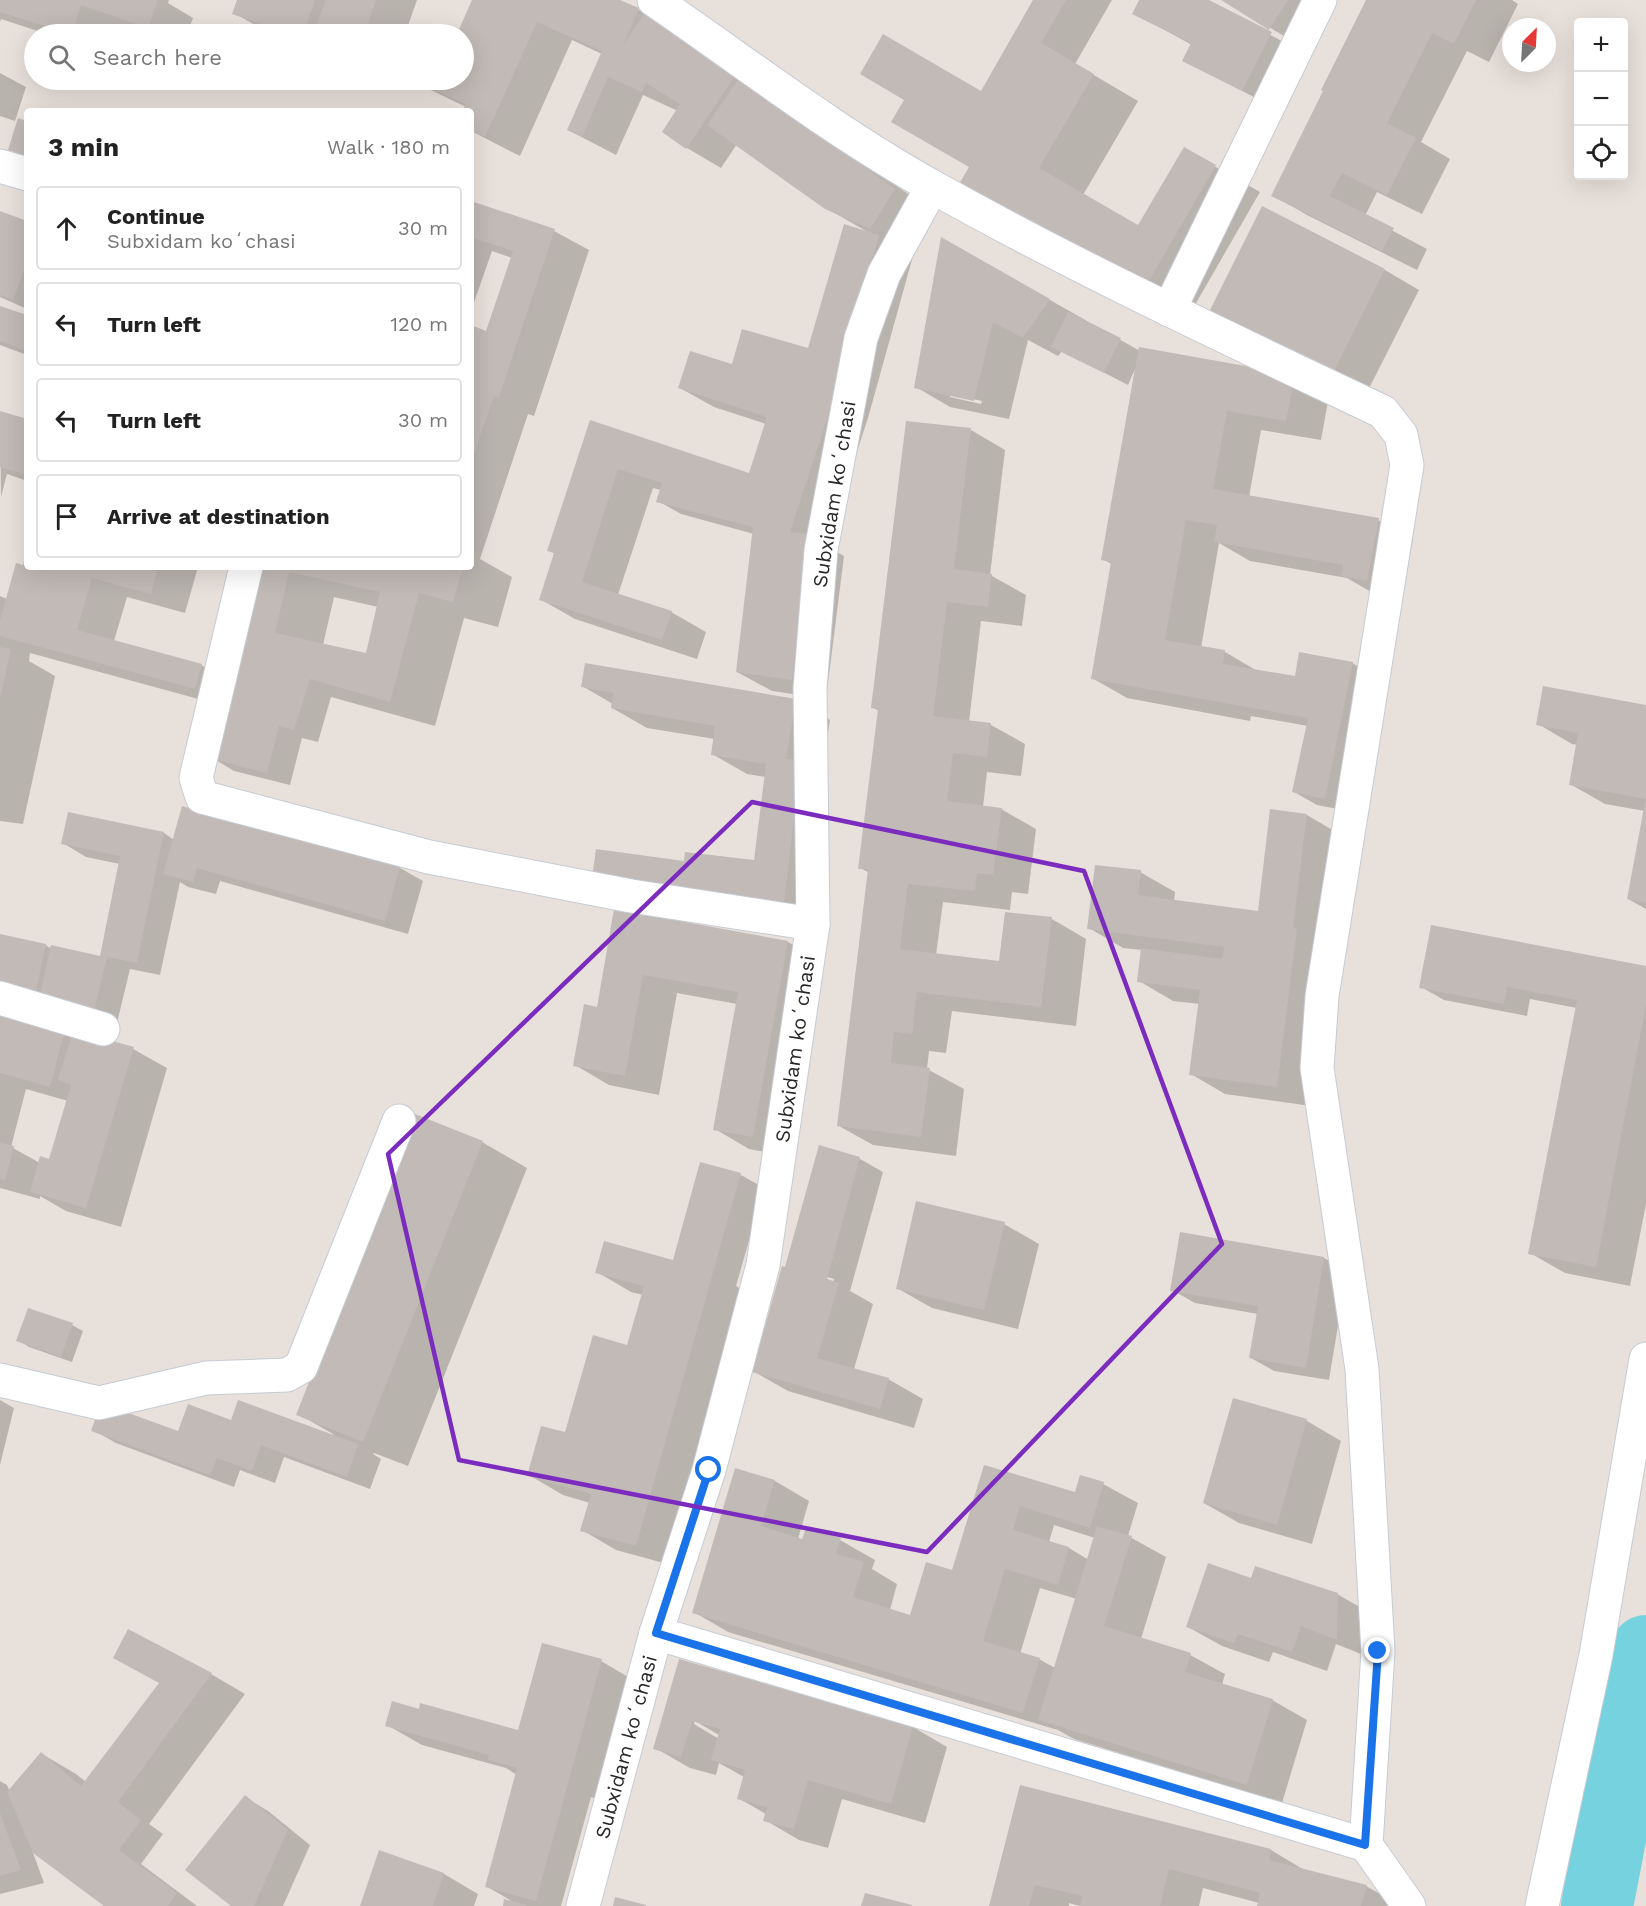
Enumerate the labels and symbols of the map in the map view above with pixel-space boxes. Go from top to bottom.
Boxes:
north arrow [1502,18,1556,72]
street label: Subxidam koʻchasi [807,399,861,589]
street label: Subxidam koʻchasi [770,954,820,1144]
route start [695,1456,721,1482]
route end [1364,1637,1390,1663]
street label: Subxidam koʻchasi [590,1653,662,1841]

